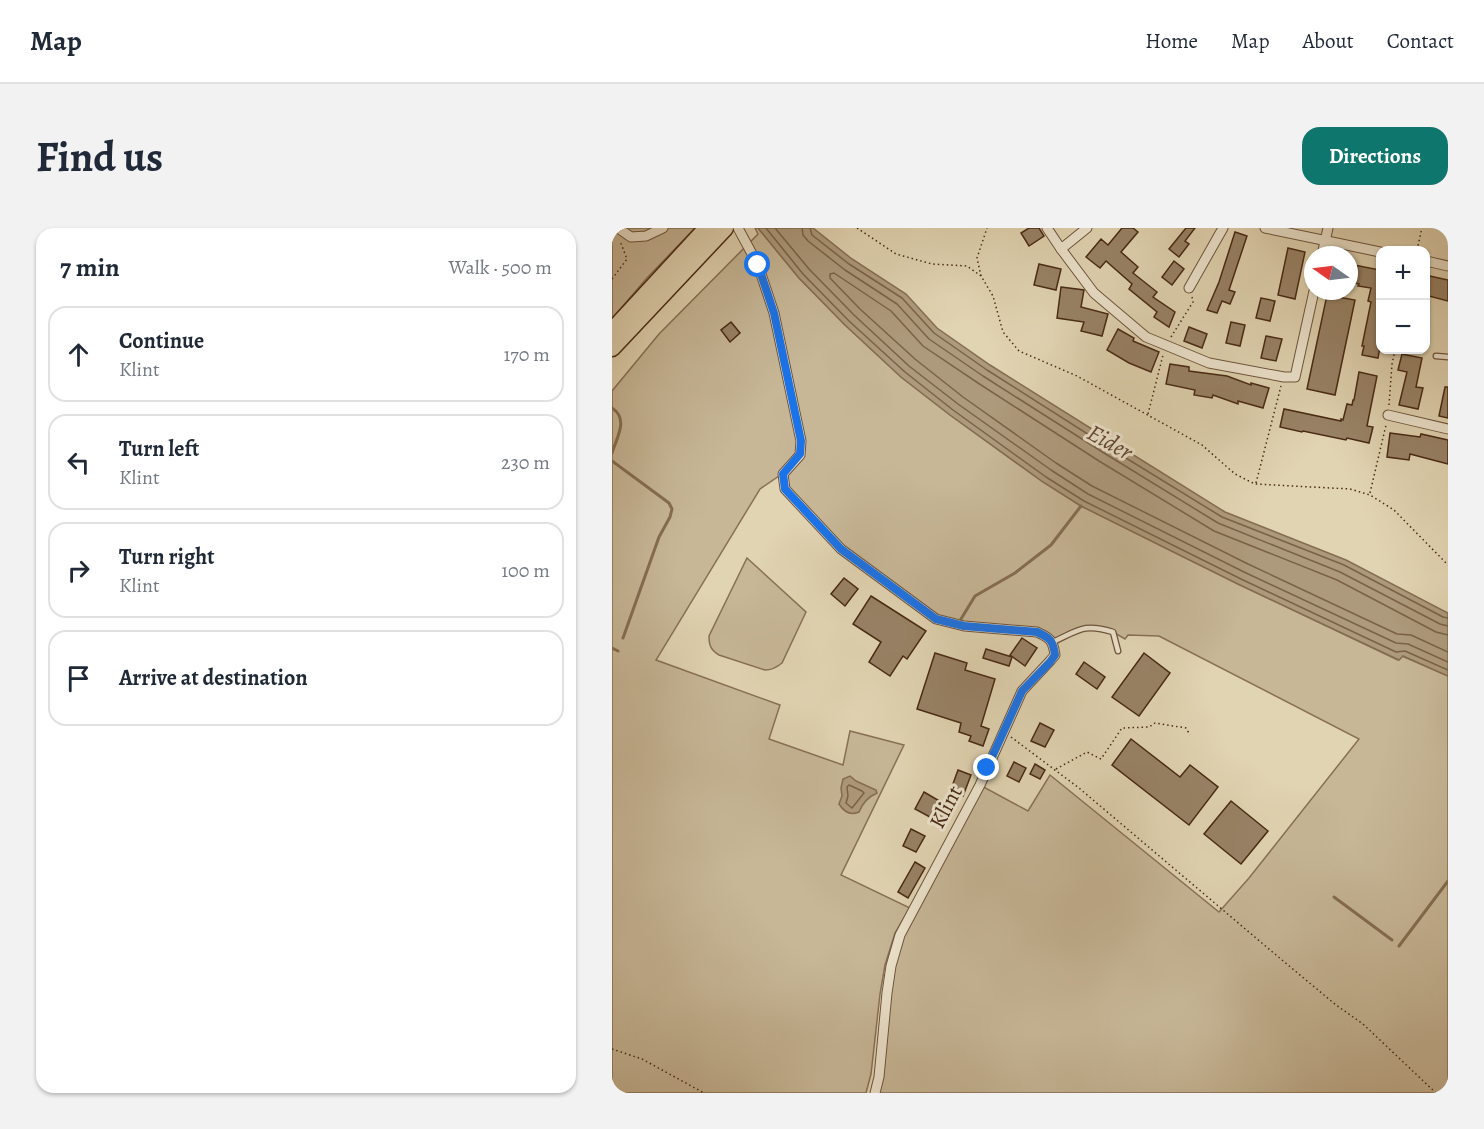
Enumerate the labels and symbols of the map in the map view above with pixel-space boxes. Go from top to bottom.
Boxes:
north arrow [1304,246,1358,300]
route start [744,251,770,277]
water label: Eider [1082,417,1139,468]
route end [973,754,999,780]
street label: Klint [922,780,970,834]

